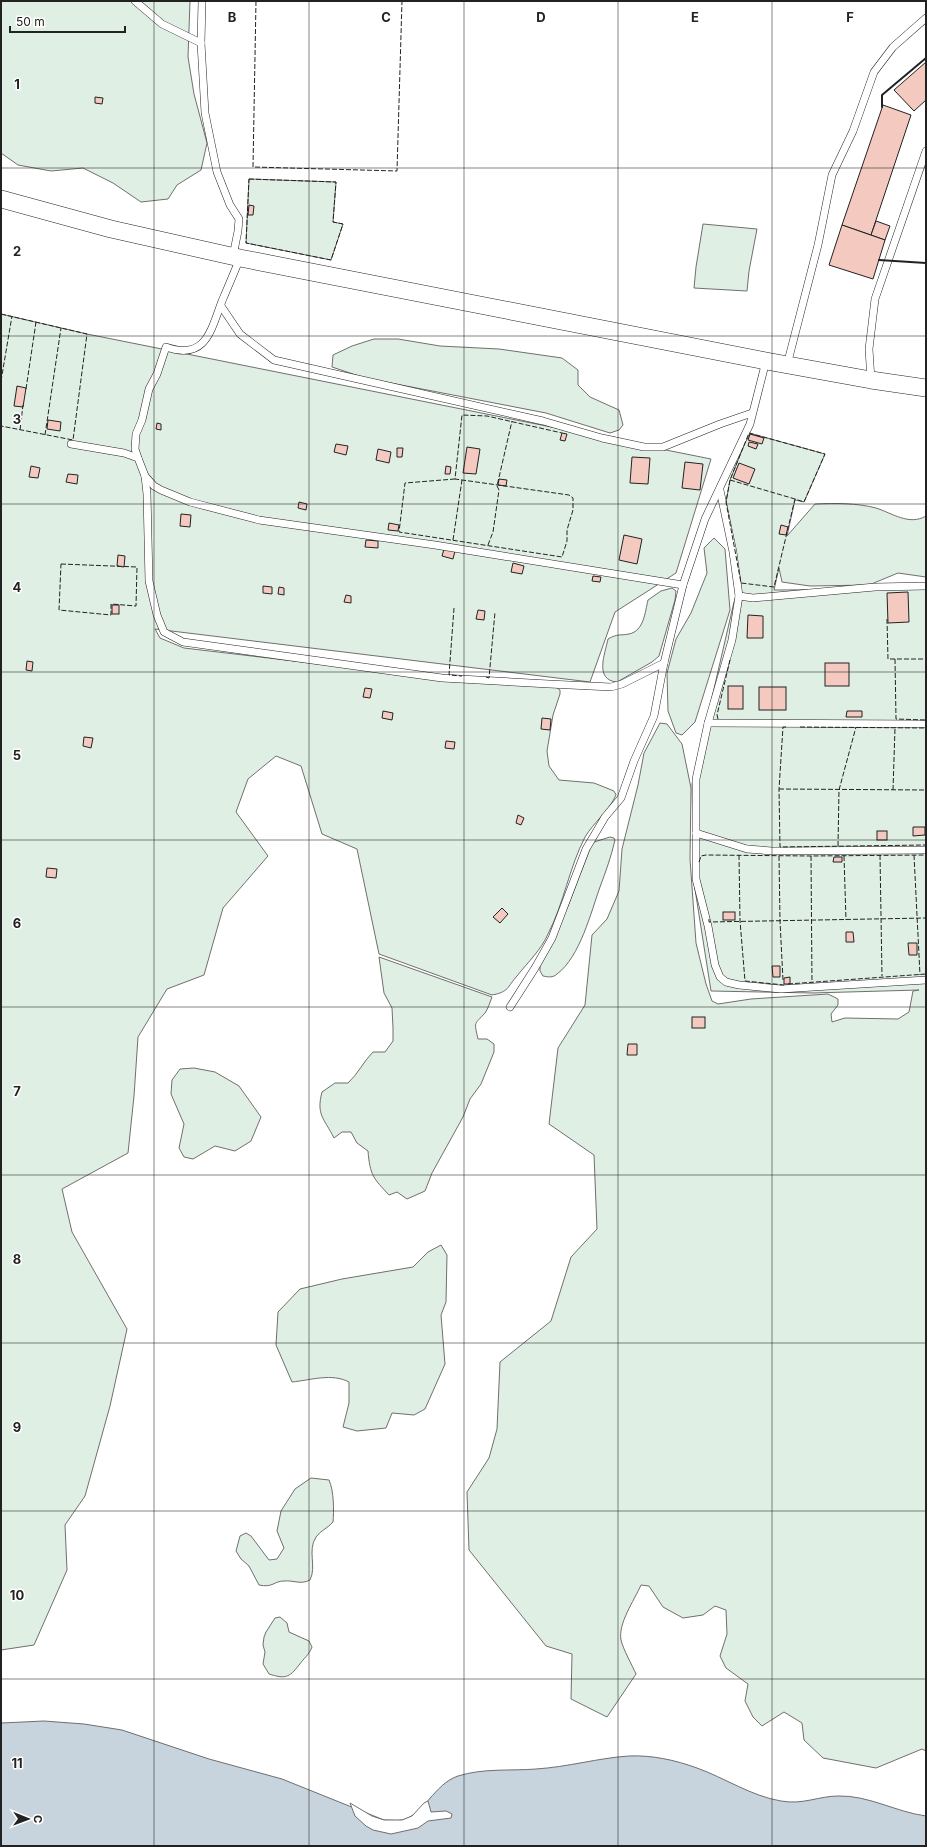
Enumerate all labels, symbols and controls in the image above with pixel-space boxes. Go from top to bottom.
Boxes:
scale bar [10,8,125,34]
text: B [228,9,237,25]
text: C [381,9,391,25]
text: D [536,9,546,25]
text: E [691,9,699,25]
text: F [846,9,854,25]
text: 50 m [16,14,45,29]
text: 1 [14,76,20,92]
text: 2 [13,243,21,259]
text: 3 [13,411,21,427]
text: 4 [13,579,22,595]
text: 5 [13,747,21,763]
text: 6 [13,915,21,931]
text: 7 [13,1083,21,1099]
text: 8 [13,1251,21,1267]
text: 9 [13,1419,21,1435]
text: 10 [10,1587,24,1603]
text: 11 [11,1755,23,1771]
north arrow [8,1799,48,1839]
text: С [31,1815,45,1823]

